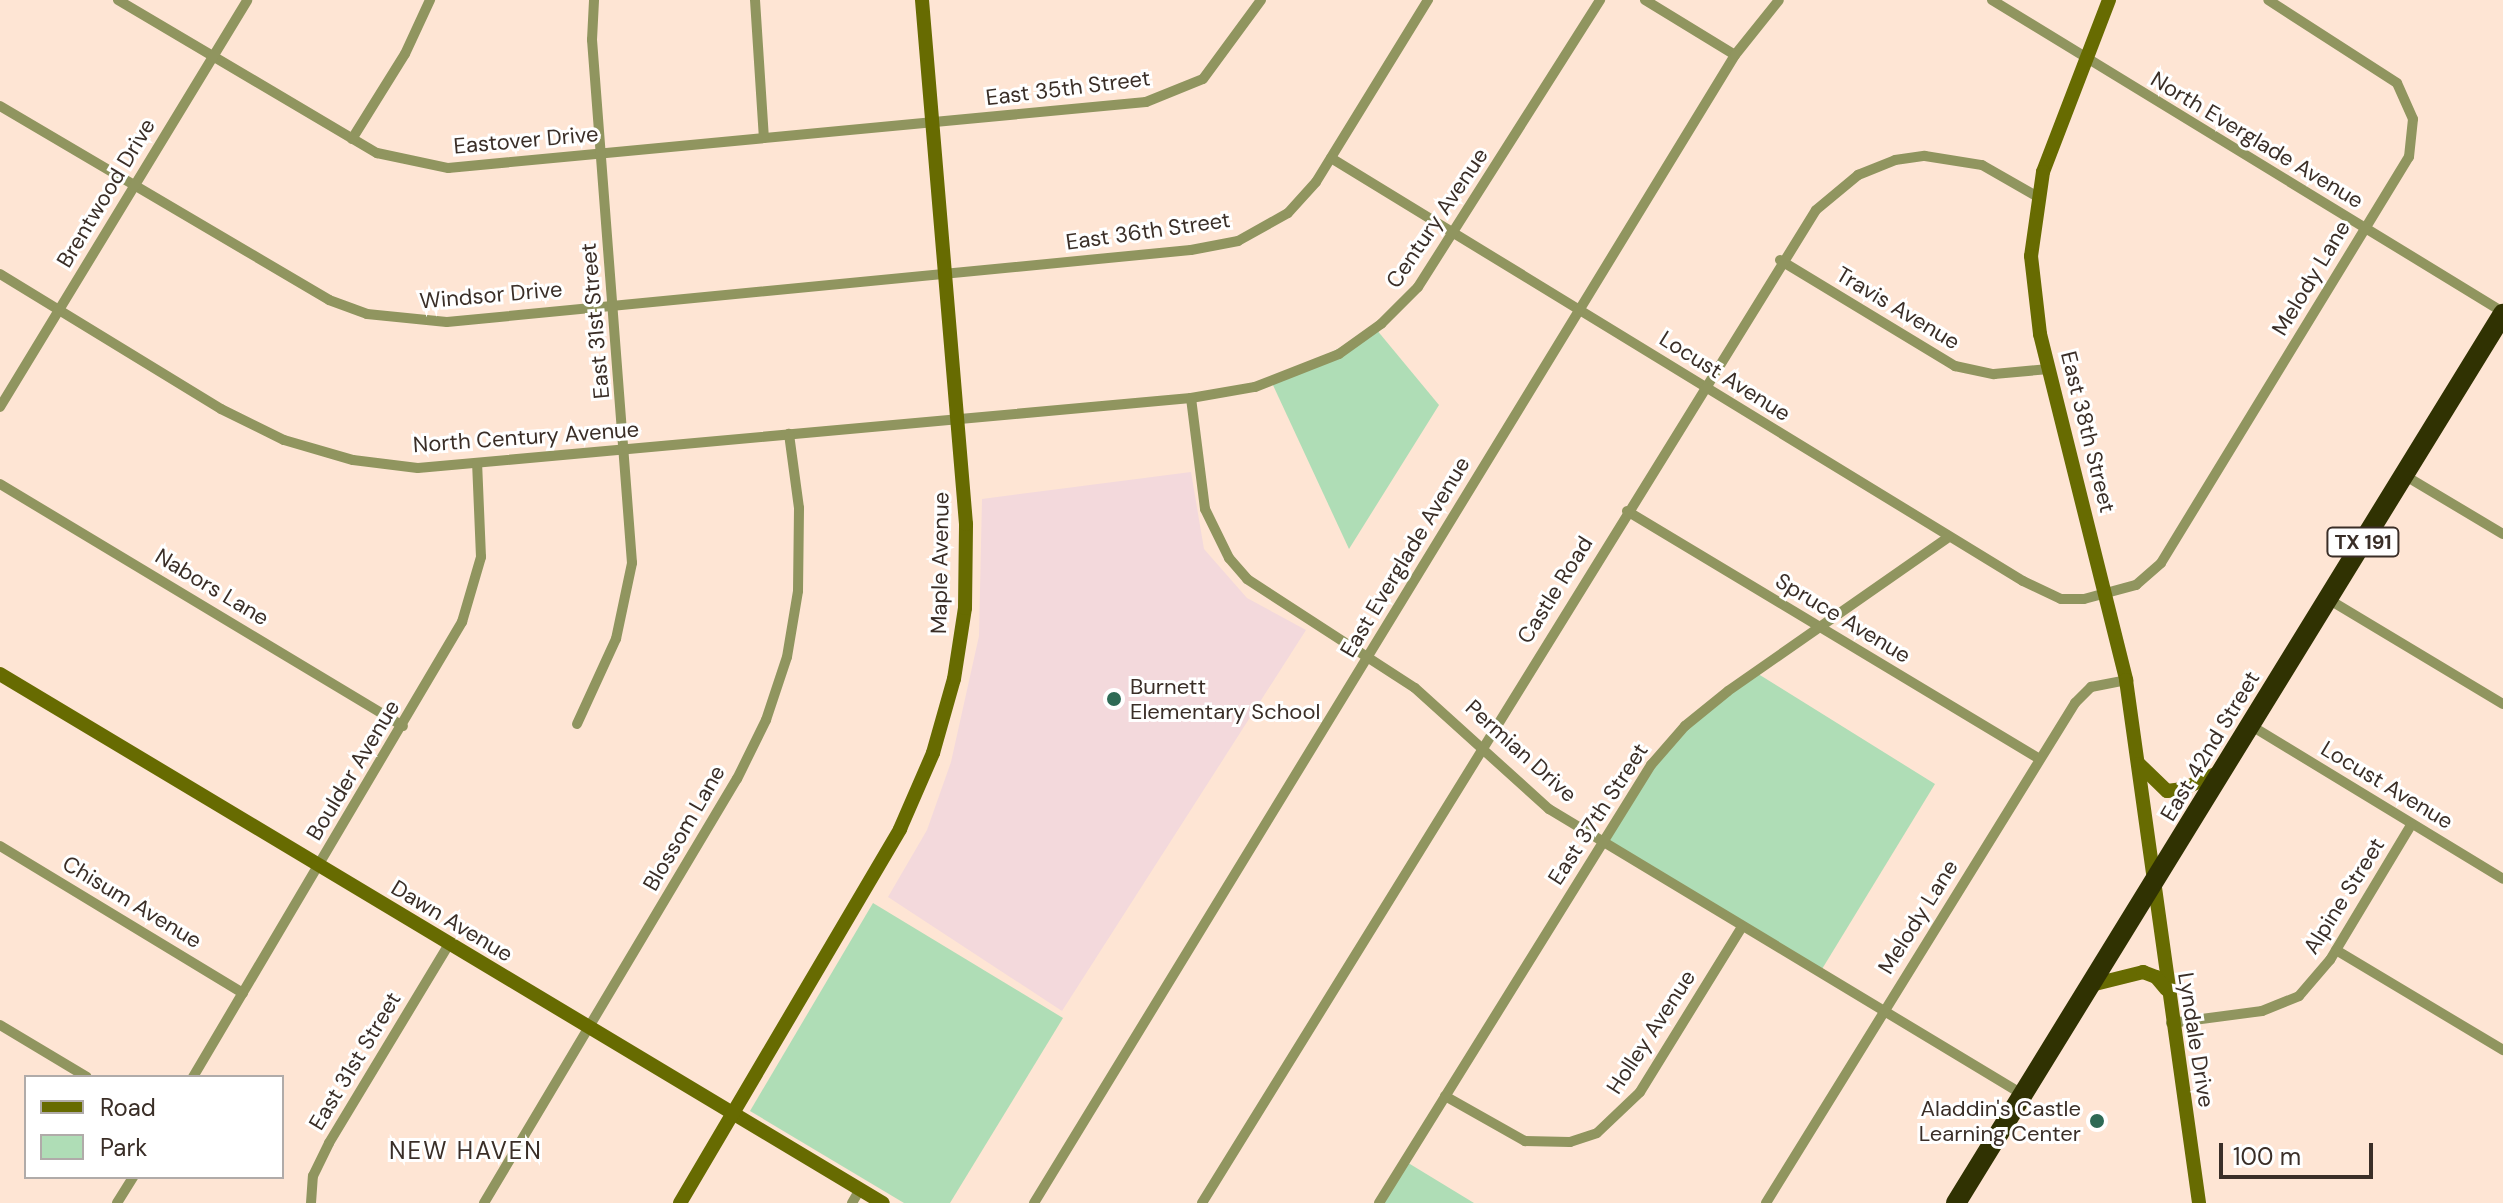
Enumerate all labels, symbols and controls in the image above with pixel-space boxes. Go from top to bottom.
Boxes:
street label: East 35th Street [984,65,1152,111]
street label: North Everglade Avenue [2146,66,2368,214]
street label: Brentwood Drive [51,114,161,272]
street label: Eastover Drive [452,121,600,159]
street label: Century Avenue [1380,143,1494,293]
street label: East 36th Street [1064,206,1232,256]
street label: Melody Lane [2266,216,2356,340]
street label: East 31st Street [575,242,615,400]
street label: Travis Avenue [1831,261,1965,355]
street label: Windsor Drive [419,276,563,314]
street label: Locust Avenue [1655,325,1795,427]
street label: East 38th Street [2055,349,2121,515]
street label: North Century Avenue [412,416,640,458]
street label: East Everglade Avenue [1335,452,1475,662]
street label: Maple Avenue [926,492,954,634]
road number: TX 191 [2325,526,2401,558]
street label: Castle Road [1512,532,1598,648]
street label: Nabors Lane [150,543,274,631]
street label: Spruce Avenue [1771,567,1915,669]
street label: East 42nd Street [2155,666,2265,826]
place label: Burnett Elementary School [1130,673,1320,724]
marker: Burnett Elementary School [1105,690,1123,708]
street label: Permian Drive [1460,694,1582,808]
street label: Boulder Avenue [301,695,405,845]
street label: Locust Avenue [2316,735,2458,835]
street label: East 37th Street [1542,738,1654,890]
street label: Blossom Lane [637,761,731,895]
street label: Alpine Street [2298,833,2390,959]
street label: Chisum Avenue [58,850,206,954]
street label: Melody Lane [1872,855,1964,979]
street label: Dawn Avenue [387,874,517,968]
street label: Holley Avenue [1601,965,1701,1099]
street label: Lyndale Drive [2172,971,2220,1109]
street label: East 31st Street [303,987,407,1135]
legend [24,1075,284,1179]
text: Road [100,1092,156,1123]
place label: Aladdin's Castle Learning Center [1919,1095,2081,1146]
marker: Aladdin's Castle Learning Center [2088,1112,2106,1130]
scale bar [2223,1127,2377,1177]
text: Park [100,1132,147,1163]
district label: NEW HAVEN [389,1137,543,1165]
text: 100 m [2233,1141,2301,1172]

